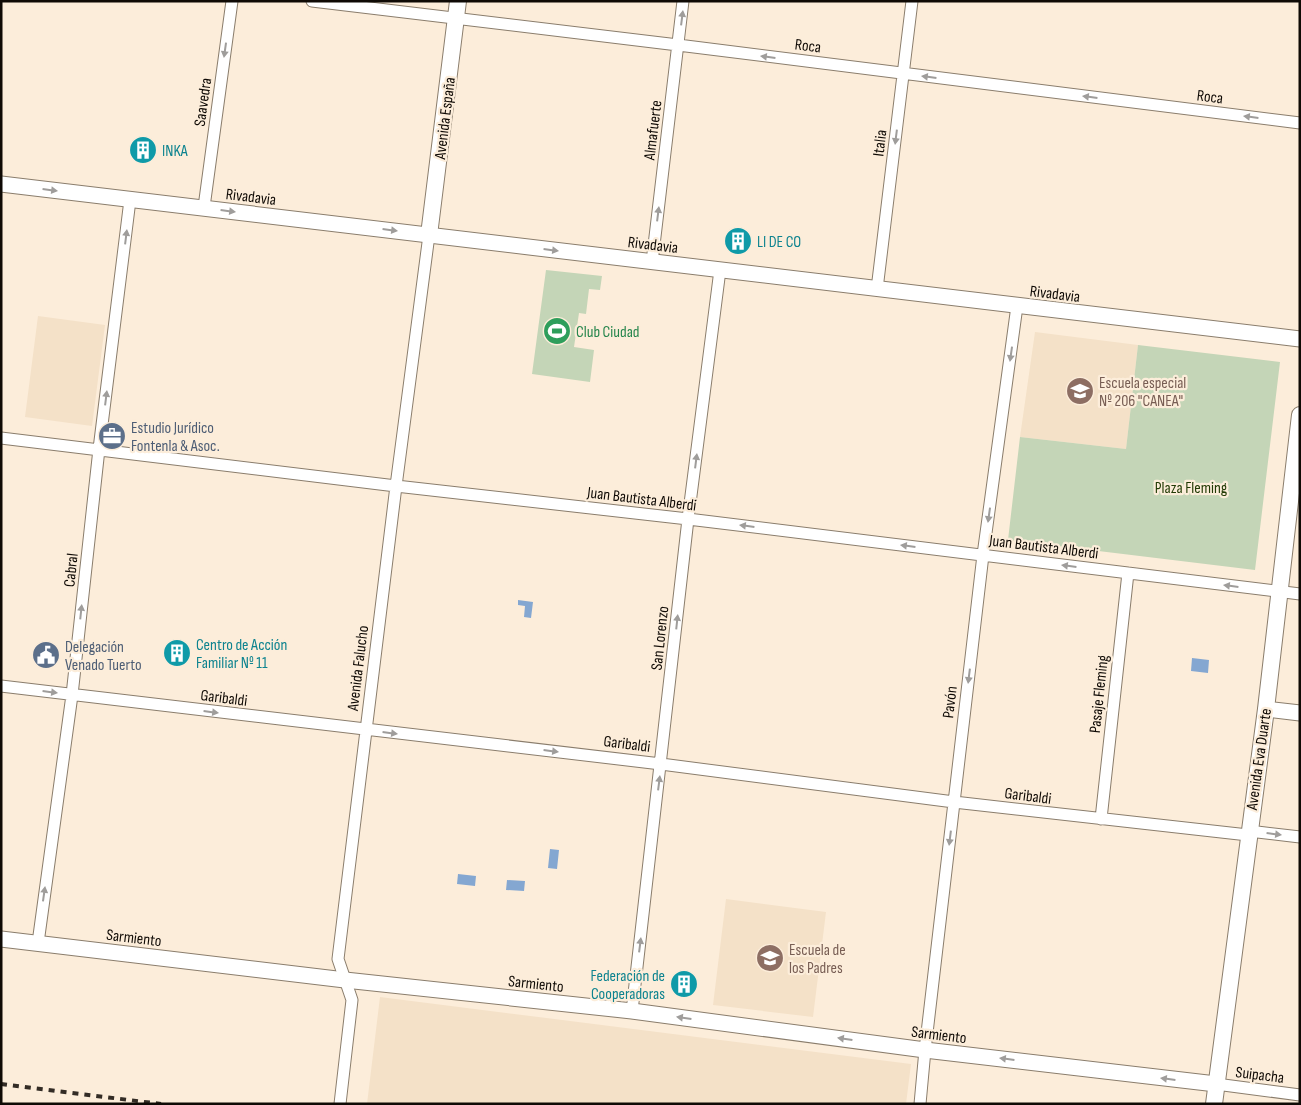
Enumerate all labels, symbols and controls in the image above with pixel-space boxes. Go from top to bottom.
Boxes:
one-way arrow [678,9,686,25]
street label: Roca [794,35,822,58]
one-way arrow [221,42,229,58]
one-way arrow [759,52,775,60]
one-way arrow [921,73,937,81]
street label: Avenida España [431,76,460,161]
street label: Saavedra [191,77,216,128]
street label: Roca [1196,86,1224,109]
one-way arrow [1082,93,1098,101]
street label: Almafuerte [640,99,667,162]
one-way arrow [1243,113,1259,121]
street label: Italia [869,129,892,158]
one-way arrow [892,129,900,145]
building icon: INKA [128,135,158,165]
place label: INKA [162,142,188,161]
street label: Rivadavia [225,185,277,210]
one-way arrow [42,186,58,194]
one-way arrow [654,205,662,221]
one-way arrow [221,207,237,215]
one-way arrow [382,226,398,234]
building icon: LI DE CO [723,226,753,256]
one-way arrow [122,229,130,245]
street label: Rivadavia [627,233,679,258]
place label: LI DE CO [757,233,801,252]
one-way arrow [543,246,559,254]
street label: Rivadavia [1029,282,1081,307]
sports icon: Club Ciudad [542,316,572,346]
place label: Club Ciudad [576,323,640,342]
one-way arrow [1007,346,1015,362]
place label: Escuela especial Nº 206 "CANEA" [1099,374,1186,411]
school or university icon: Escuela especial Nº 206 "CANEA" [1065,376,1095,406]
one-way arrow [102,390,110,406]
place label: Estudio Jurídico Fontenla & Asoc. [131,419,220,456]
office icon: Estudio Jurídico Fontenla & Asoc. [97,421,127,451]
one-way arrow [692,452,700,468]
park label: Plaza Fleming [1155,479,1227,498]
street label: Juan Bautista Alberdi [585,483,697,516]
one-way arrow [985,507,993,523]
one-way arrow [739,522,755,530]
street label: Juan Bautista Alberdi [987,531,1099,564]
one-way arrow [900,542,916,550]
street label: Cabral [60,552,83,588]
one-way arrow [1061,562,1077,570]
one-way arrow [1222,582,1238,590]
one-way arrow [77,604,85,620]
street label: San Lorenzo [648,605,673,671]
one-way arrow [673,614,681,630]
street label: Avenida Falucho [344,624,373,713]
place label: Centro de Acción Familiar Nº 11 [196,636,287,673]
place label: Delegación Venado Tuerto [65,638,142,675]
building icon: Centro de Acción Familiar Nº 11 [162,638,192,668]
public building icon: Delegación Venado Tuerto [31,640,61,670]
street label: Pasaje Fleming [1086,654,1113,734]
one-way arrow [965,669,973,685]
street label: Pavón [939,685,962,719]
street label: Garibaldi [199,686,248,711]
one-way arrow [42,688,58,696]
street label: Avenida Eva Duarte [1243,707,1276,812]
one-way arrow [203,708,219,716]
one-way arrow [382,729,398,737]
street label: Garibaldi [602,732,651,757]
one-way arrow [543,747,559,755]
one-way arrow [655,775,663,791]
street label: Garibaldi [1003,784,1052,809]
one-way arrow [946,830,954,846]
one-way arrow [1266,830,1282,838]
one-way arrow [41,886,49,902]
street label: Sarmiento [105,926,163,951]
one-way arrow [636,937,644,953]
place label: Escuela de los Padres [789,941,846,978]
school or university icon: Escuela de los Padres [755,943,785,973]
place label: Federación de Cooperadoras [591,967,665,1004]
building icon: Federación de Cooperadoras [669,969,699,999]
street label: Sarmiento [507,972,565,997]
one-way arrow [676,1013,692,1021]
street label: Sarmiento [910,1023,968,1048]
one-way arrow [837,1035,853,1043]
one-way arrow [998,1055,1014,1063]
street label: Suipacha [1234,1063,1285,1088]
one-way arrow [1160,1075,1176,1083]

